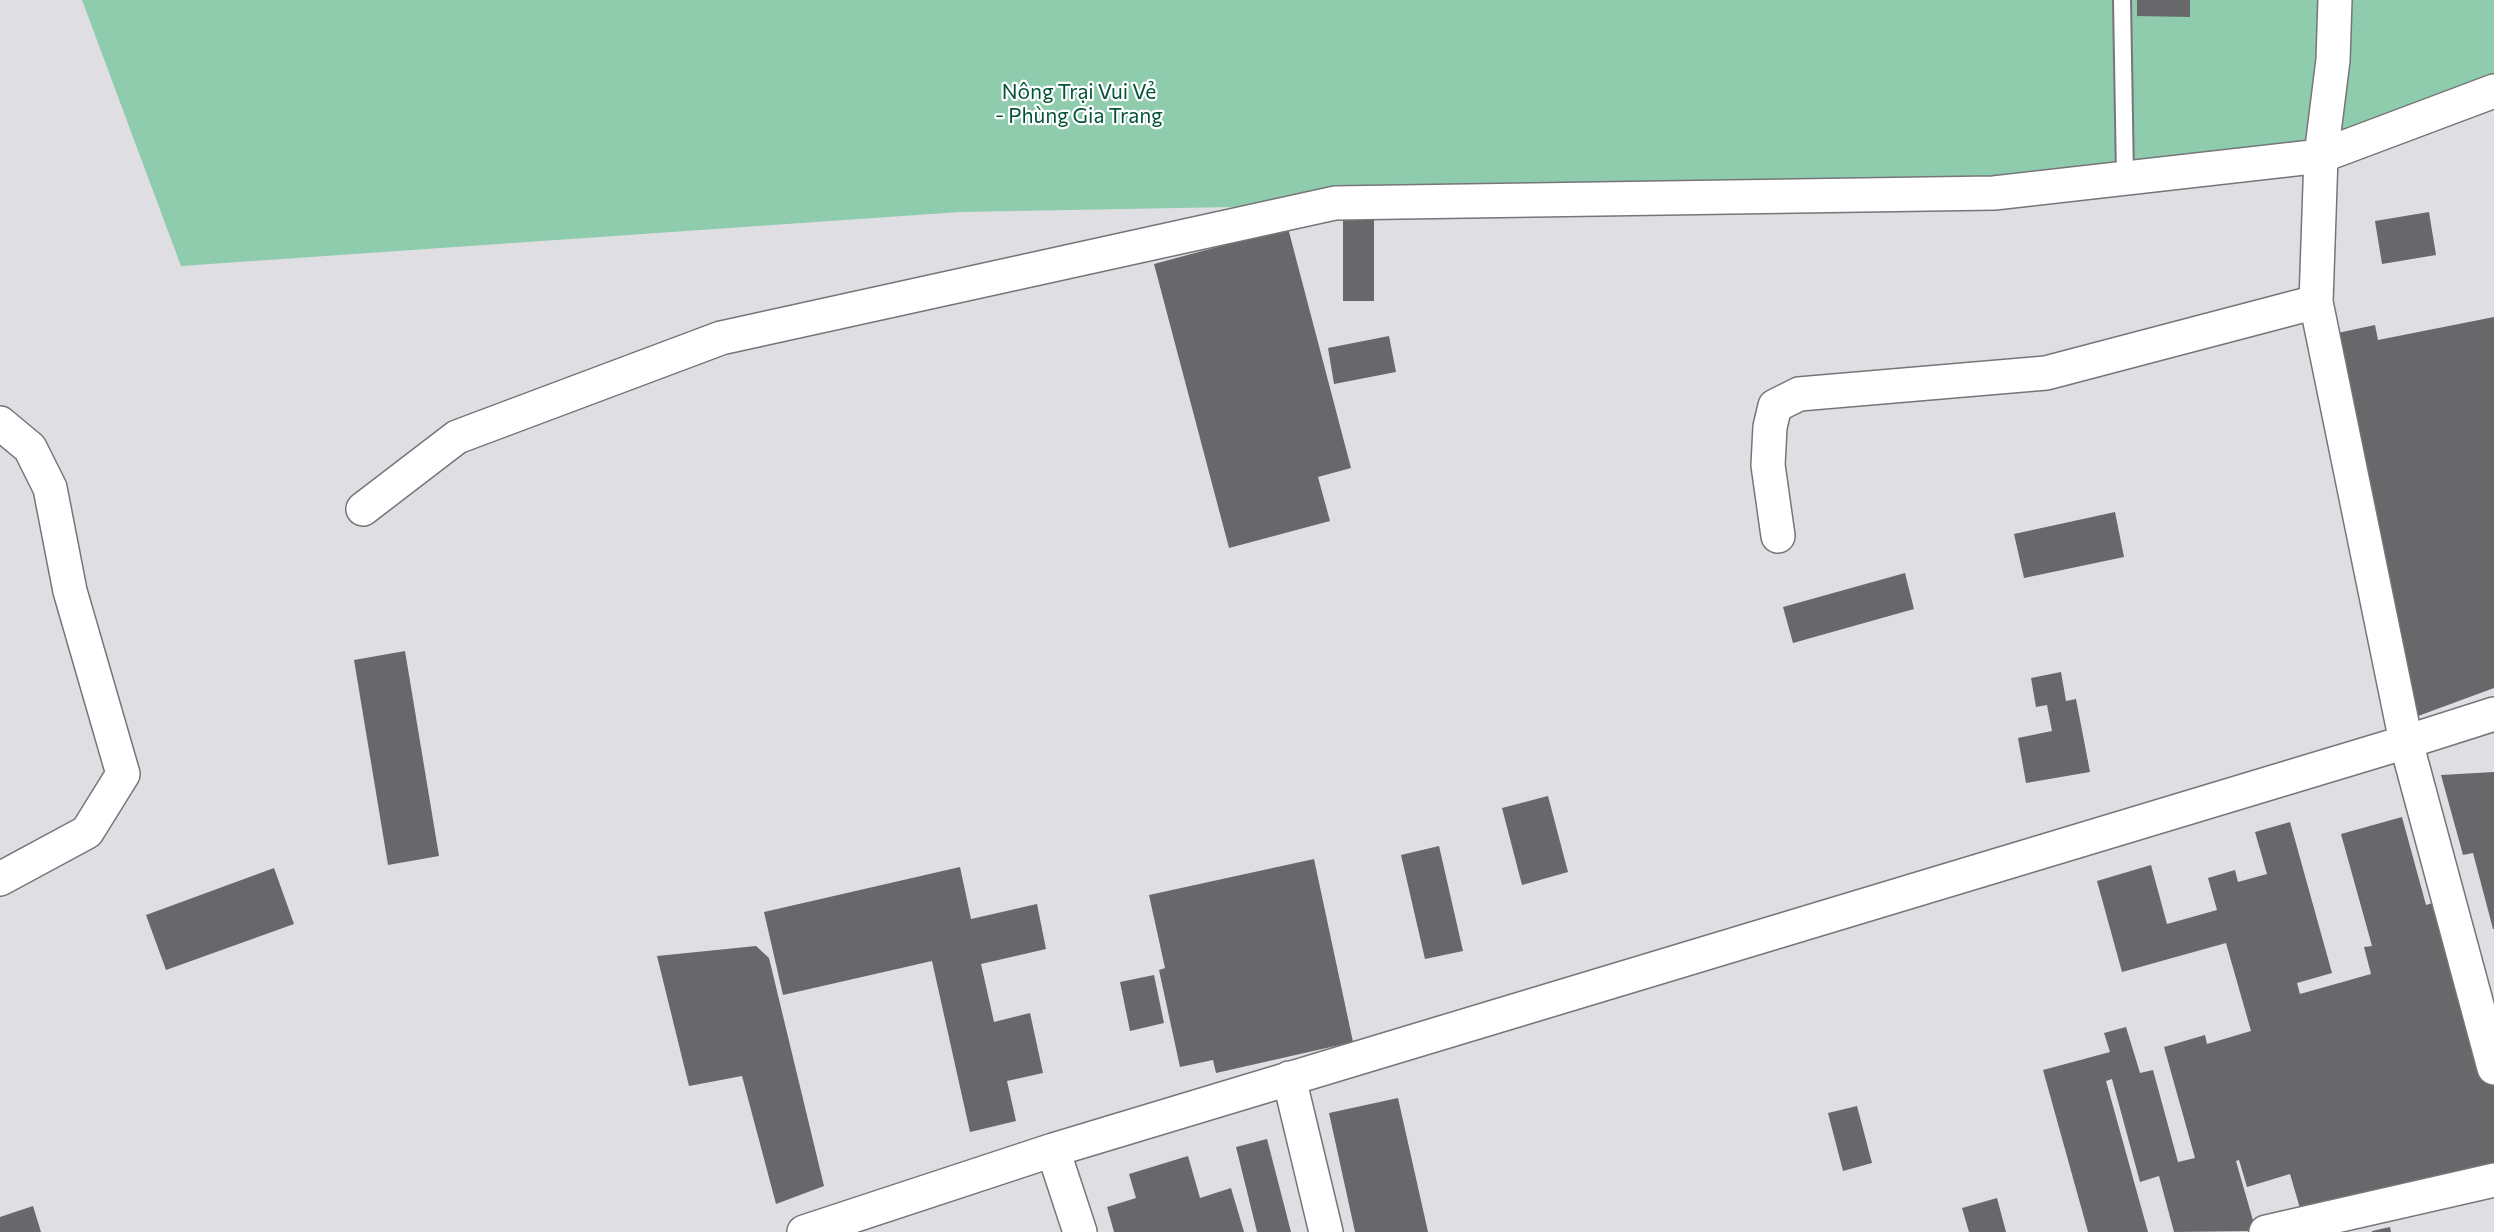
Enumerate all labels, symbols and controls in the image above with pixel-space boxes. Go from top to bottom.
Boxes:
park label: Nông Trại Vui Vẻ - Phùng Gia Trang [995,79,1163,129]

